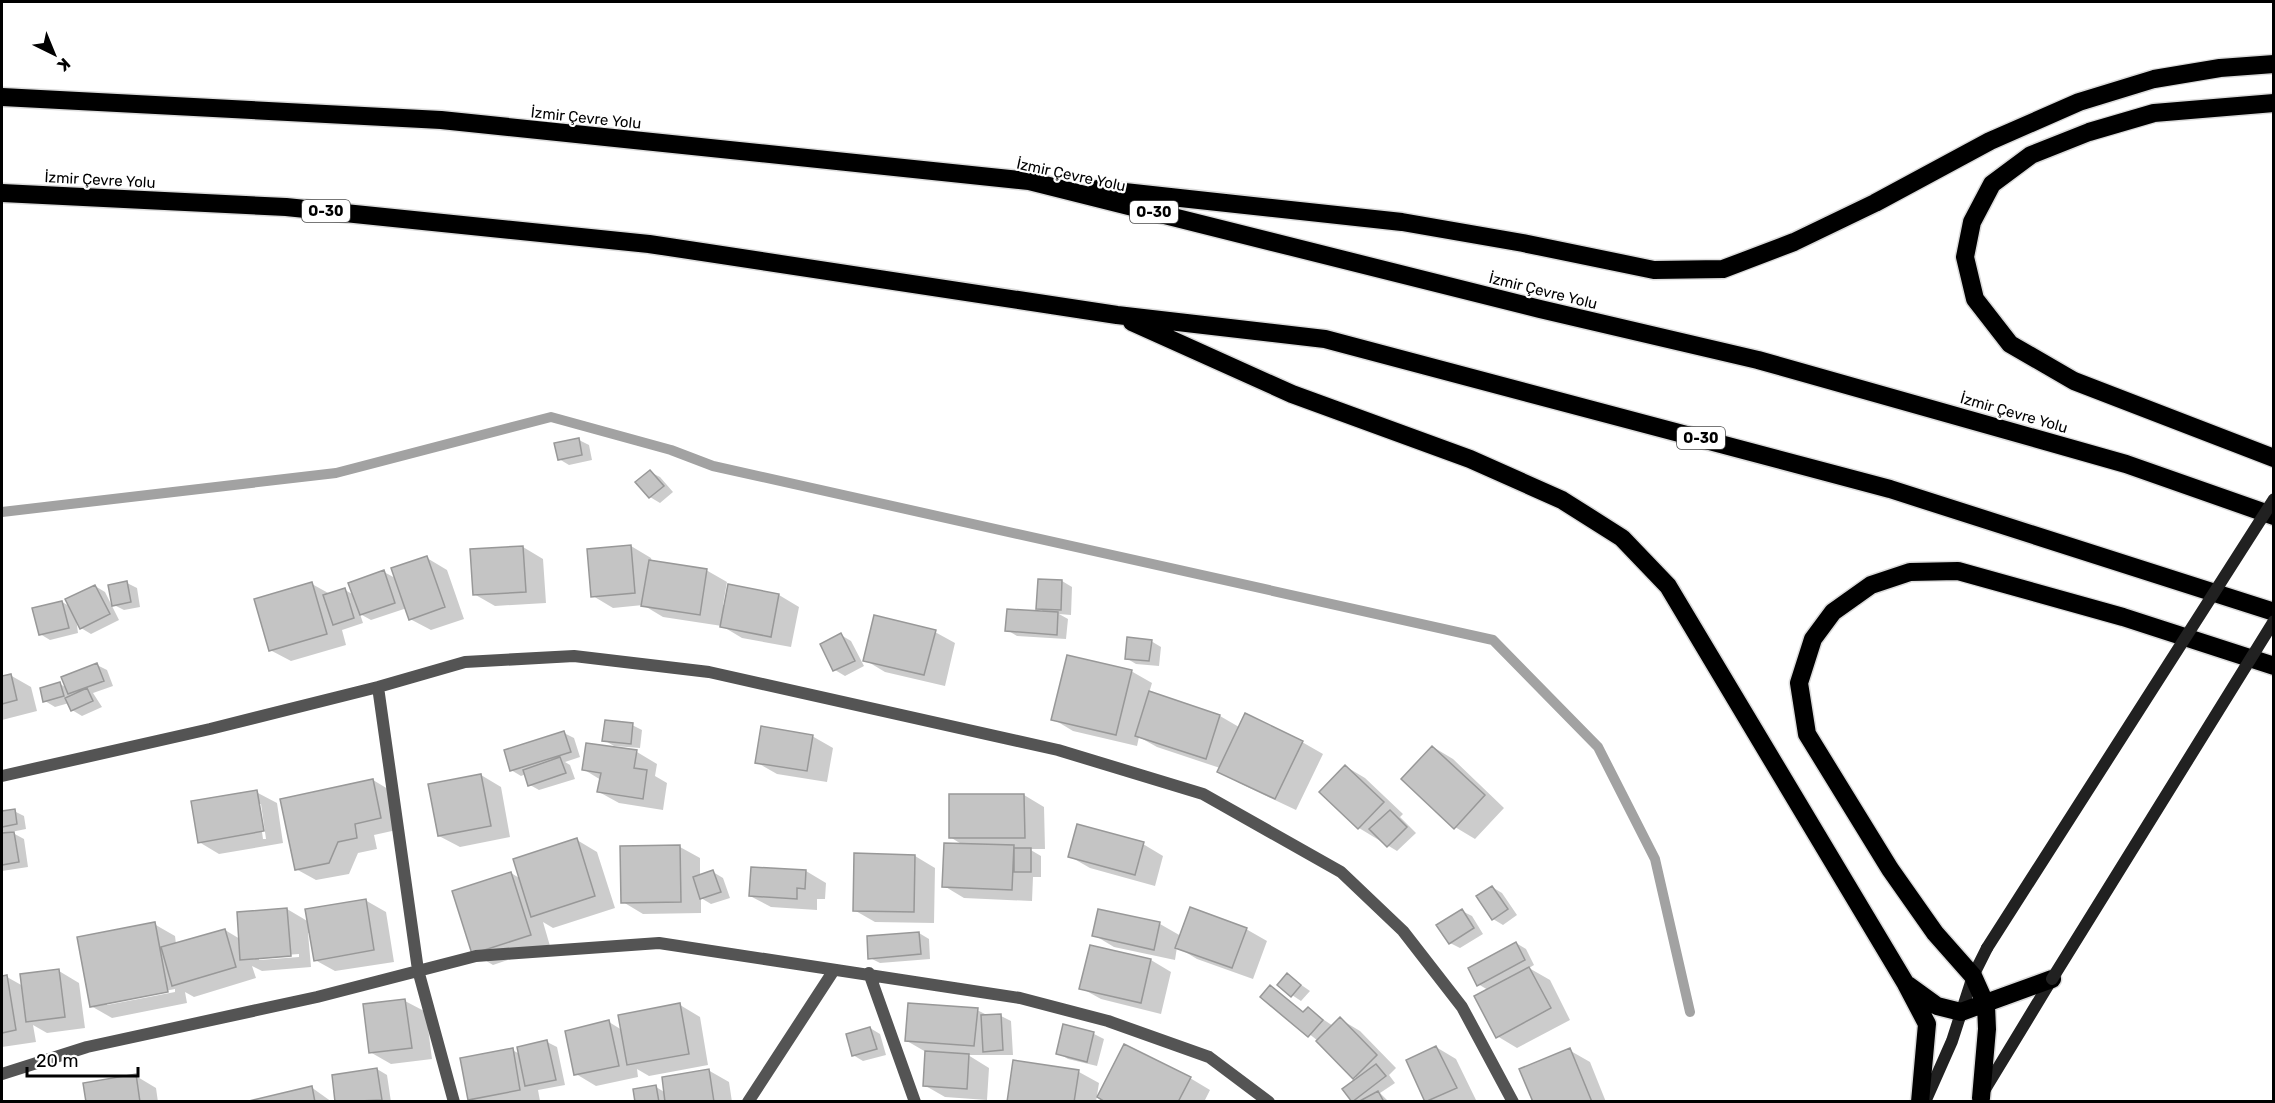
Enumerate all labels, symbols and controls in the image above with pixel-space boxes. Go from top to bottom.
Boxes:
north arrow [24,24,84,84]
text: K [53,54,74,75]
street label: İzmir Çevre Yolu [530,103,642,133]
street label: İzmir Çevre Yolu [1015,155,1127,195]
street label: İzmir Çevre Yolu [44,168,156,192]
road number: O-30 [302,200,350,222]
road number: O-30 [1130,201,1178,223]
street label: İzmir Çevre Yolu [1487,269,1599,313]
street label: İzmir Çevre Yolu [1958,389,2070,437]
road number: O-30 [1677,427,1725,449]
scale bar [27,1040,138,1078]
text: 20 m [36,1050,78,1072]

